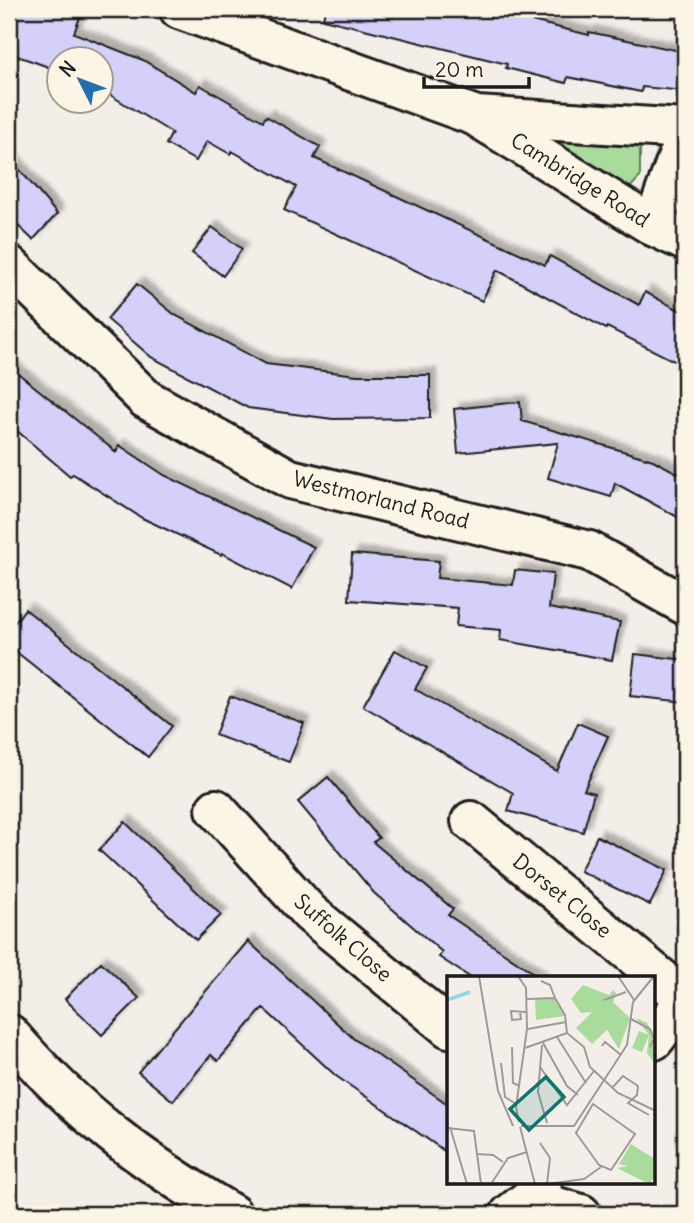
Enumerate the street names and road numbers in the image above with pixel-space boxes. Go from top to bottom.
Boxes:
street label: Cambridge Road [506,126,655,233]
street label: Westmorland Road [290,465,472,534]
street label: Dorset Close [507,848,617,944]
street label: Suffolk Close [289,888,398,987]

